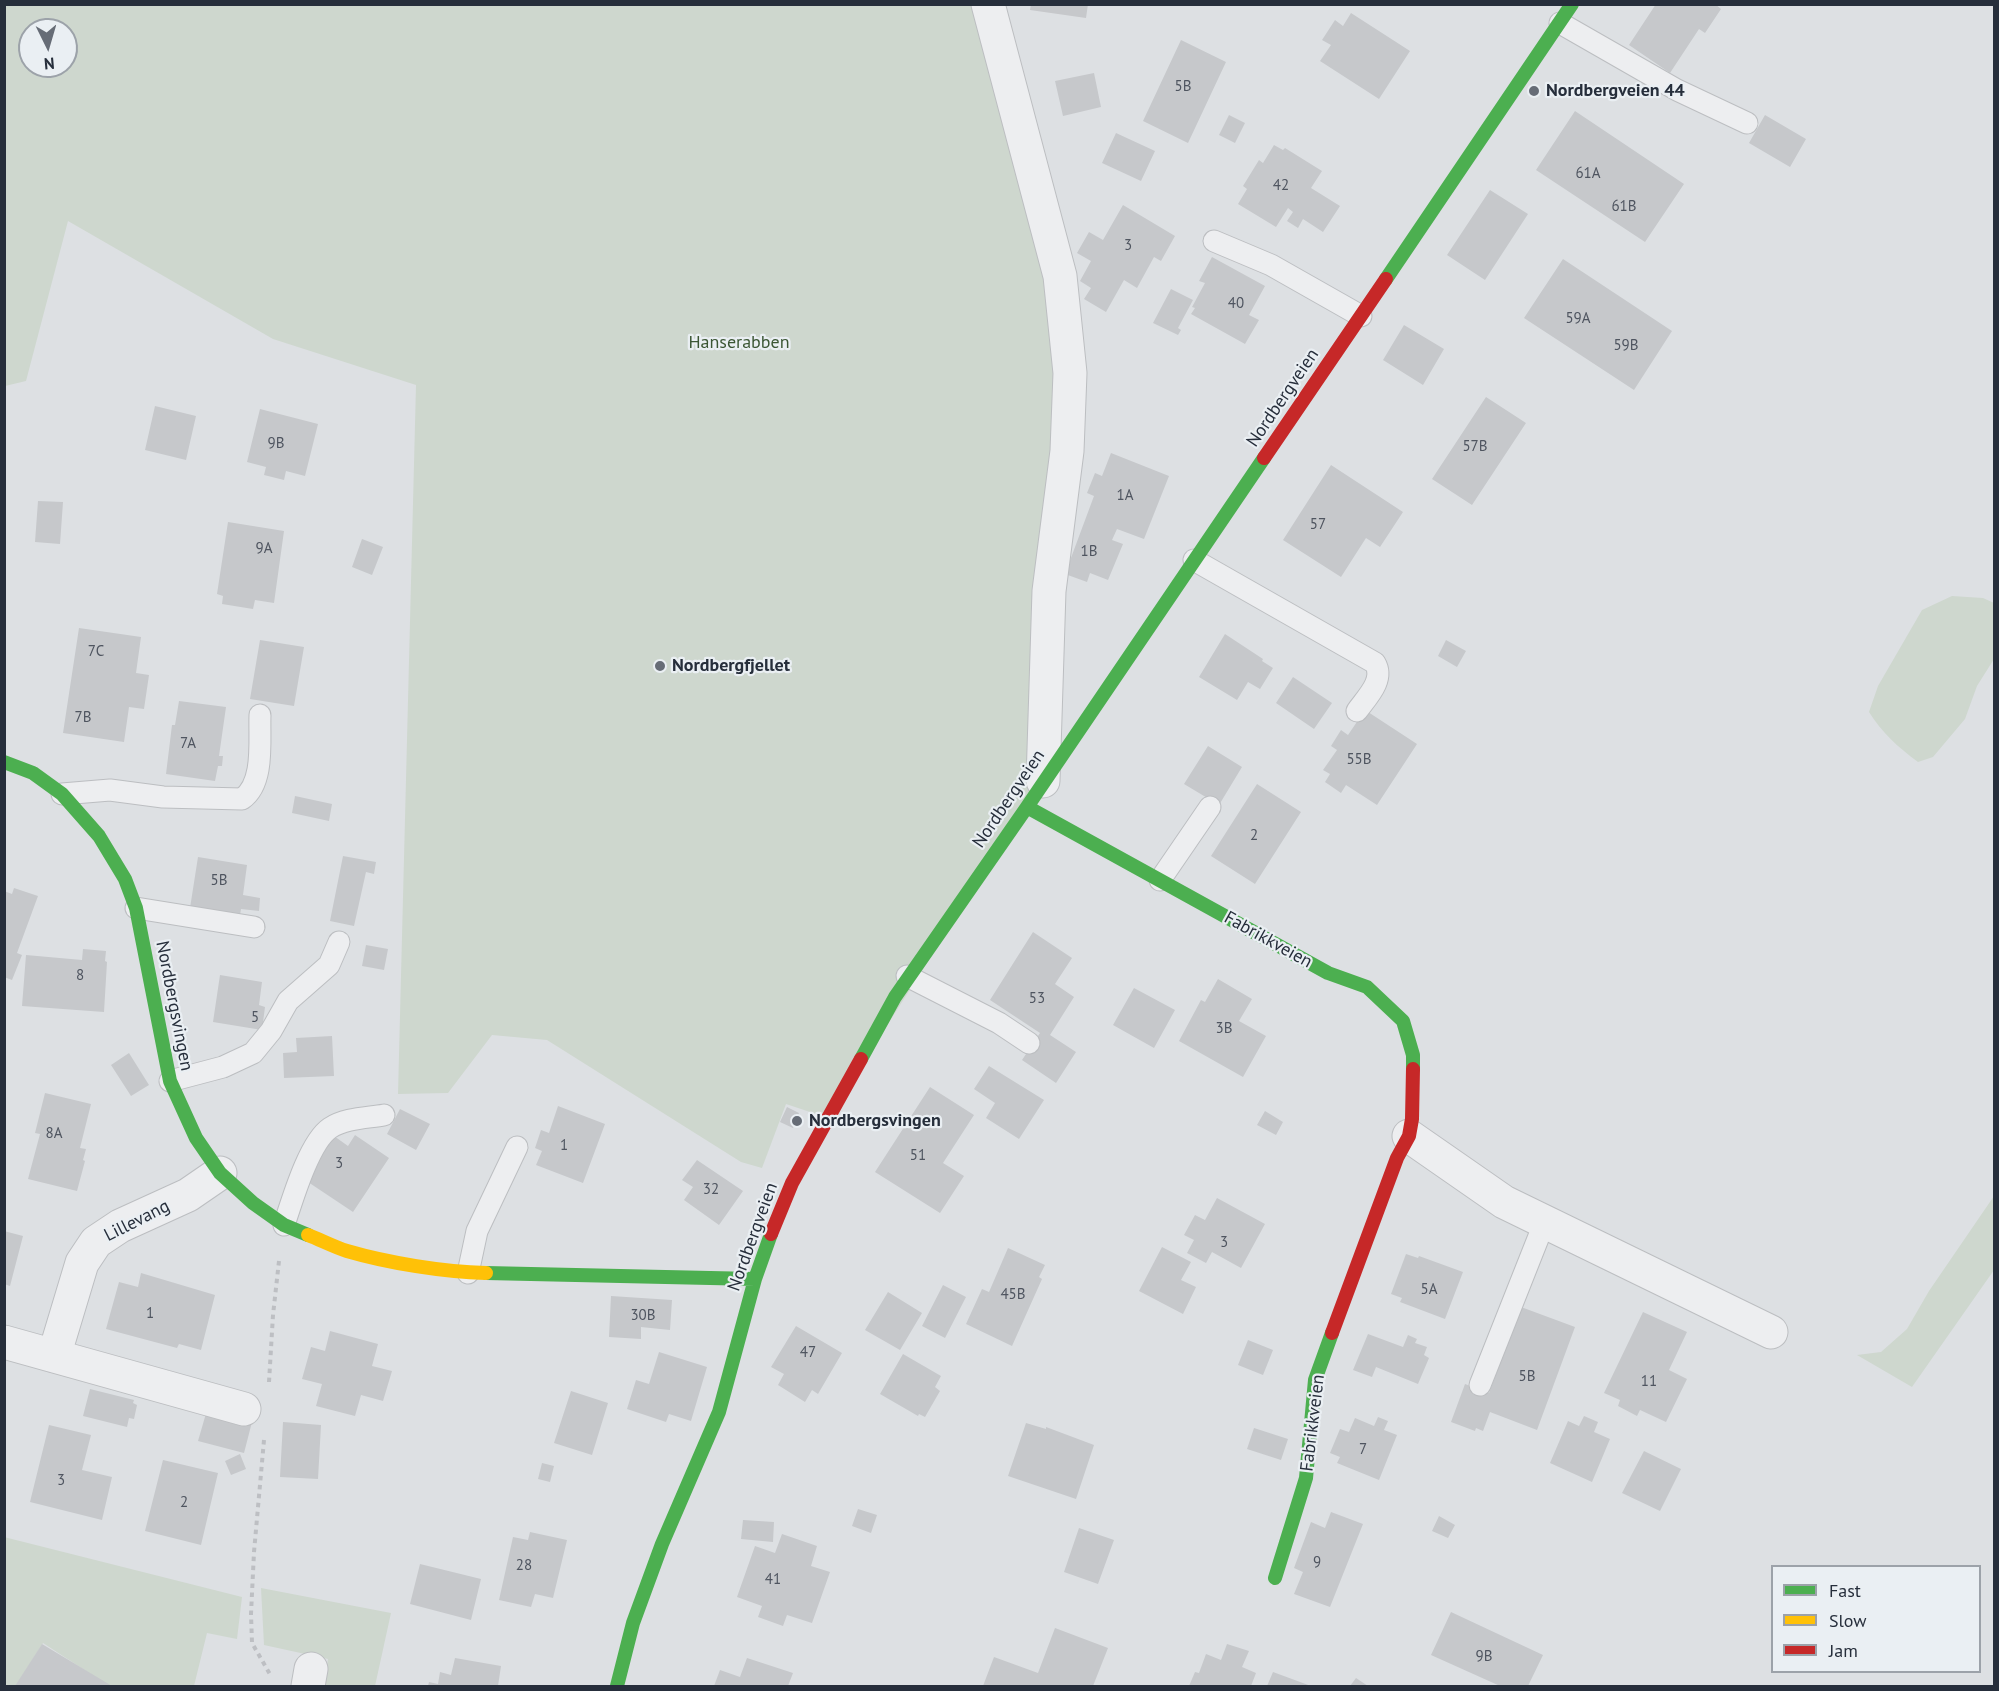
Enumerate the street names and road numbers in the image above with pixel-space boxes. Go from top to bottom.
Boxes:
street label: Nordbergveien [1242,345,1324,451]
street label: Nordbergveien [968,746,1050,852]
street label: Fabrikkveien [1220,907,1316,973]
street label: Nordbergsvingen [151,939,197,1073]
street label: Nordbergveien [723,1180,783,1294]
street label: Lillevang [101,1195,173,1247]
street label: Fabrikkveien [1296,1373,1330,1473]

